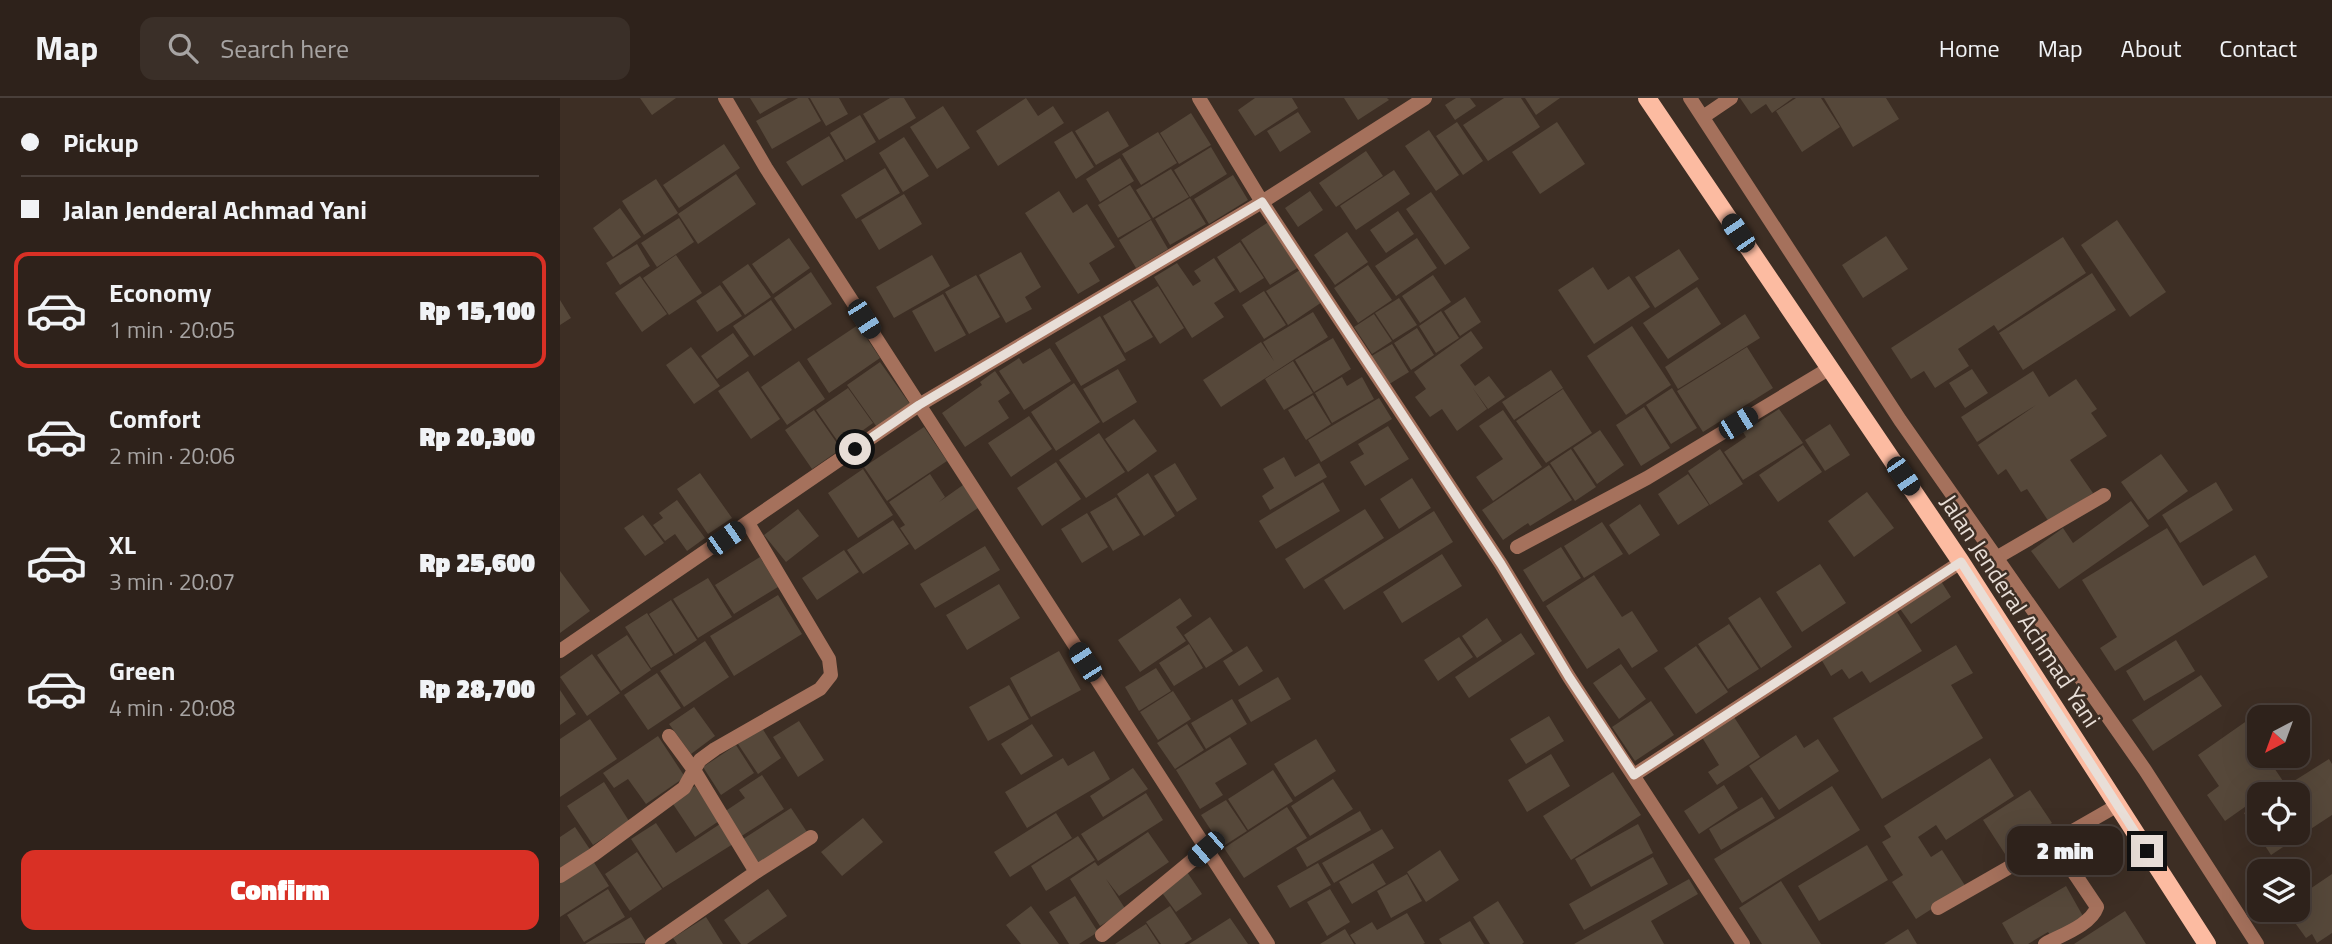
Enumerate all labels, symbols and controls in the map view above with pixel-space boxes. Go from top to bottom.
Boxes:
search box [140,17,630,80]
text: Map [35,23,98,73]
icon: search [164,29,202,67]
text: Search here [220,29,349,68]
text: Home [1939,30,2000,66]
text: Map [2038,30,2083,66]
text: About [2121,30,2181,66]
text: Contact [2219,30,2297,66]
text: Pickup [63,123,139,162]
text: Jalan Jenderal Achmad Yani [63,190,367,229]
car [1718,210,1759,256]
text: Economy [109,273,211,312]
icon: car [25,279,88,342]
text: Rp 15,100 [420,291,535,330]
car [844,296,885,342]
text: 1 min · 20:05 [109,312,235,347]
text: Comfort [109,399,201,438]
car [1715,403,1762,443]
icon: car [25,405,88,468]
text: Rp 20,300 [420,417,535,456]
route start [839,433,871,465]
text: 2 min · 20:06 [109,438,235,473]
car [1883,453,1924,499]
street label: Jalan Jenderal Achmad Yani [1932,487,2110,734]
car [703,517,750,559]
text: XL [109,525,136,564]
icon: car [25,531,88,594]
text: Rp 25,600 [420,543,535,582]
text: 3 min · 20:07 [109,564,235,599]
car [1065,639,1106,685]
text: Green [109,651,175,690]
icon: car [25,657,88,720]
text: Rp 28,700 [420,669,535,708]
text: 4 min · 20:08 [109,690,235,725]
north arrow [2247,705,2310,768]
map controls [2247,705,2310,922]
button: locate [2247,782,2310,845]
callout: 2 min [2007,826,2122,876]
car [1184,827,1229,871]
text: 2 min [2036,833,2094,868]
route end [2131,835,2163,867]
button: Confirm [21,850,539,930]
button: layers [2247,859,2310,922]

